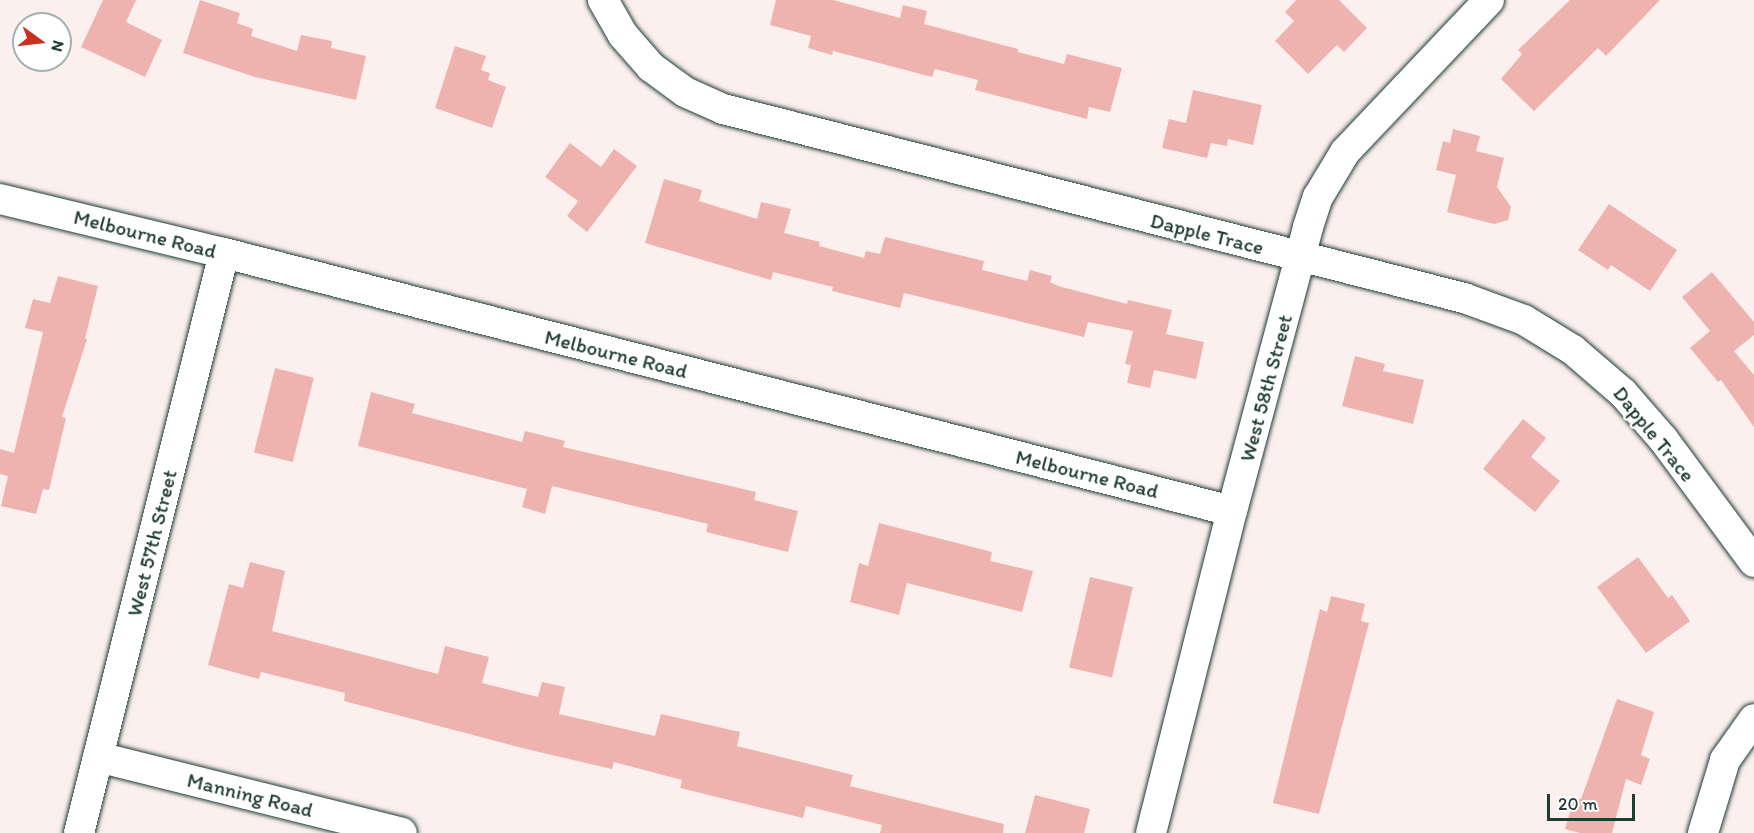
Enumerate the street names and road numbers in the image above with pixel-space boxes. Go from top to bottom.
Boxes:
street label: Melbourne Road [71,204,219,264]
street label: Dapple Trace [1148,208,1266,260]
street label: West 58th Street [1234,312,1298,464]
street label: Melbourne Road [542,324,690,384]
street label: Dapple Trace [1608,381,1700,487]
street label: Melbourne Road [1013,444,1161,504]
street label: West 57th Street [122,467,182,619]
street label: Manning Road [185,767,315,823]

